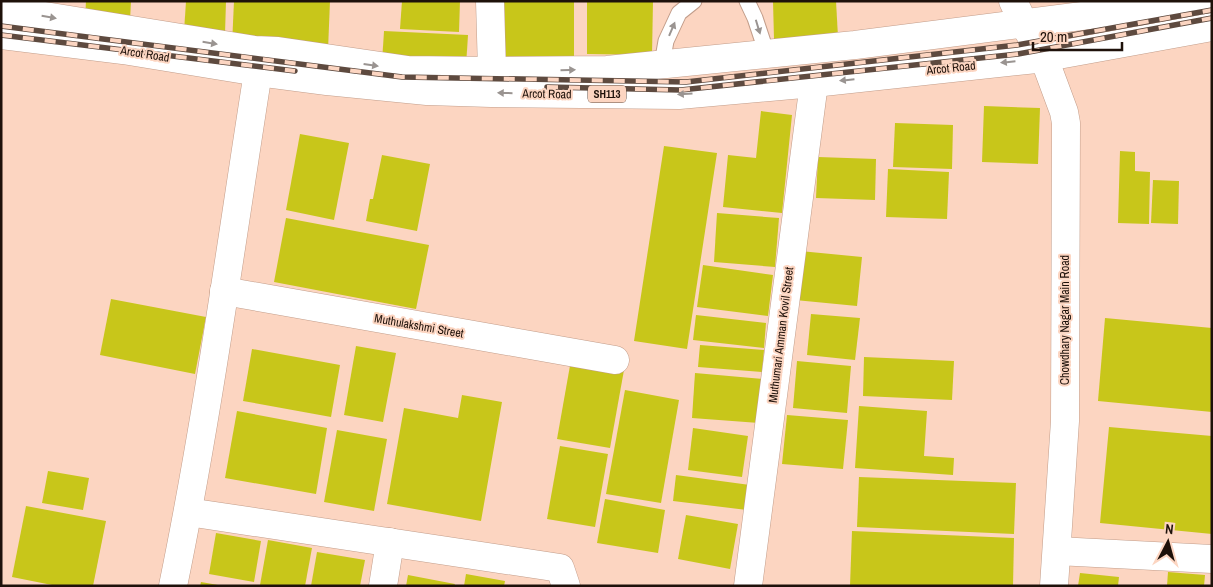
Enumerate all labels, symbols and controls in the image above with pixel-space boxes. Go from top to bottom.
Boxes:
one-way arrow [42,14,58,22]
one-way arrow [755,20,763,35]
scale bar [1033,20,1122,52]
one-way arrow [668,22,676,36]
text: 20 m [1040,26,1067,47]
one-way arrow [202,39,218,47]
street label: Arcot Road [118,42,171,66]
street label: Arcot Road [925,57,976,79]
one-way arrow [1000,58,1016,66]
one-way arrow [363,61,379,69]
one-way arrow [560,66,576,74]
one-way arrow [839,76,855,84]
street label: Arcot Road [521,86,572,102]
road number: SH113 [588,86,626,102]
one-way arrow [497,89,513,97]
one-way arrow [677,91,693,99]
street label: Chowdhary Nagar Main Road [1057,255,1073,385]
street label: Muthumari Amman Kovil Street [765,266,797,404]
street label: Muthulakshmi Street [373,310,465,342]
north arrow [1143,517,1193,567]
text: N [1164,520,1174,538]

